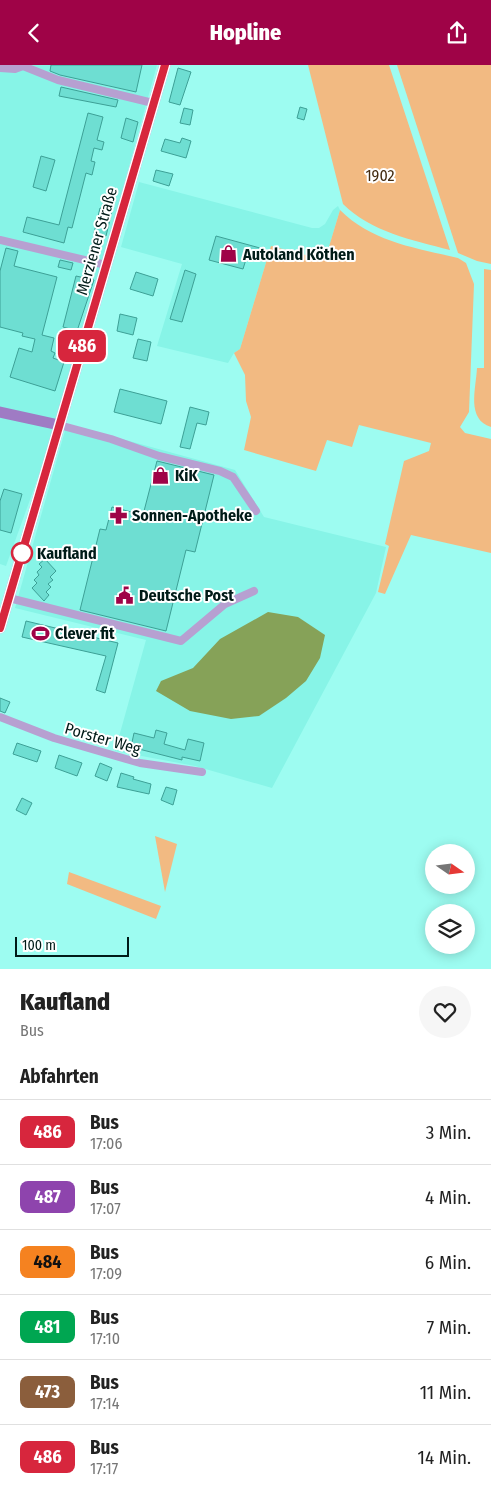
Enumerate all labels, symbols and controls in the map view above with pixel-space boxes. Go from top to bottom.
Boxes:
icon: back [20,19,48,47]
text: Hopline [210,19,281,46]
icon: share [443,19,471,47]
park label: 1902 [365,166,395,185]
street label: Merziener Straße [72,185,121,297]
shop icon: Autoland Köthen [219,244,239,264]
place label: Autoland Köthen [242,245,355,264]
line badge: 486 [53,330,111,362]
text: 486 [68,335,96,357]
shop icon: KiK [151,465,171,485]
place label: KiK [175,466,198,485]
pharmacy icon: Sonnen-Apotheke [108,505,128,525]
place label: Sonnen-Apotheke [132,506,252,525]
marker: Kaufland [11,542,33,564]
place label: Kaufland [37,544,97,563]
public building icon: Deutsche Post [115,585,135,605]
place label: Deutsche Post [139,586,234,605]
sports icon: Clever fit [31,623,51,643]
place label: Clever fit [55,624,115,643]
street label: Porster Weg [63,719,143,758]
north arrow [425,844,475,894]
map controls [425,844,475,954]
button: layers [425,904,475,954]
scale bar [15,934,129,957]
text: 100 m [22,937,56,954]
button: heart [419,986,471,1038]
text: Kaufland [20,988,110,1016]
text: Bus [20,1021,44,1040]
text: Abfahrten [20,1065,99,1088]
text: Bus [90,1111,119,1134]
text: 486 [33,1121,62,1143]
text: 3 Min. [426,1121,471,1144]
text: 17:06 [90,1134,122,1153]
text: Bus [90,1176,119,1199]
text: 487 [34,1186,61,1208]
text: 4 Min. [425,1186,471,1209]
text: 17:07 [90,1199,121,1218]
text: Bus [90,1241,119,1264]
text: 484 [33,1251,62,1273]
text: 6 Min. [425,1251,471,1274]
text: 17:09 [90,1264,122,1283]
text: Bus [90,1306,119,1329]
text: 481 [35,1316,60,1338]
text: 7 Min. [427,1316,471,1339]
text: 17:10 [90,1329,120,1348]
text: Bus [90,1371,119,1394]
text: 473 [35,1381,60,1403]
text: 11 Min. [420,1381,471,1404]
text: 17:14 [90,1394,119,1413]
text: Bus [90,1436,119,1459]
text: 486 [33,1446,62,1468]
text: 14 Min. [418,1446,471,1469]
text: 17:17 [90,1459,118,1478]

